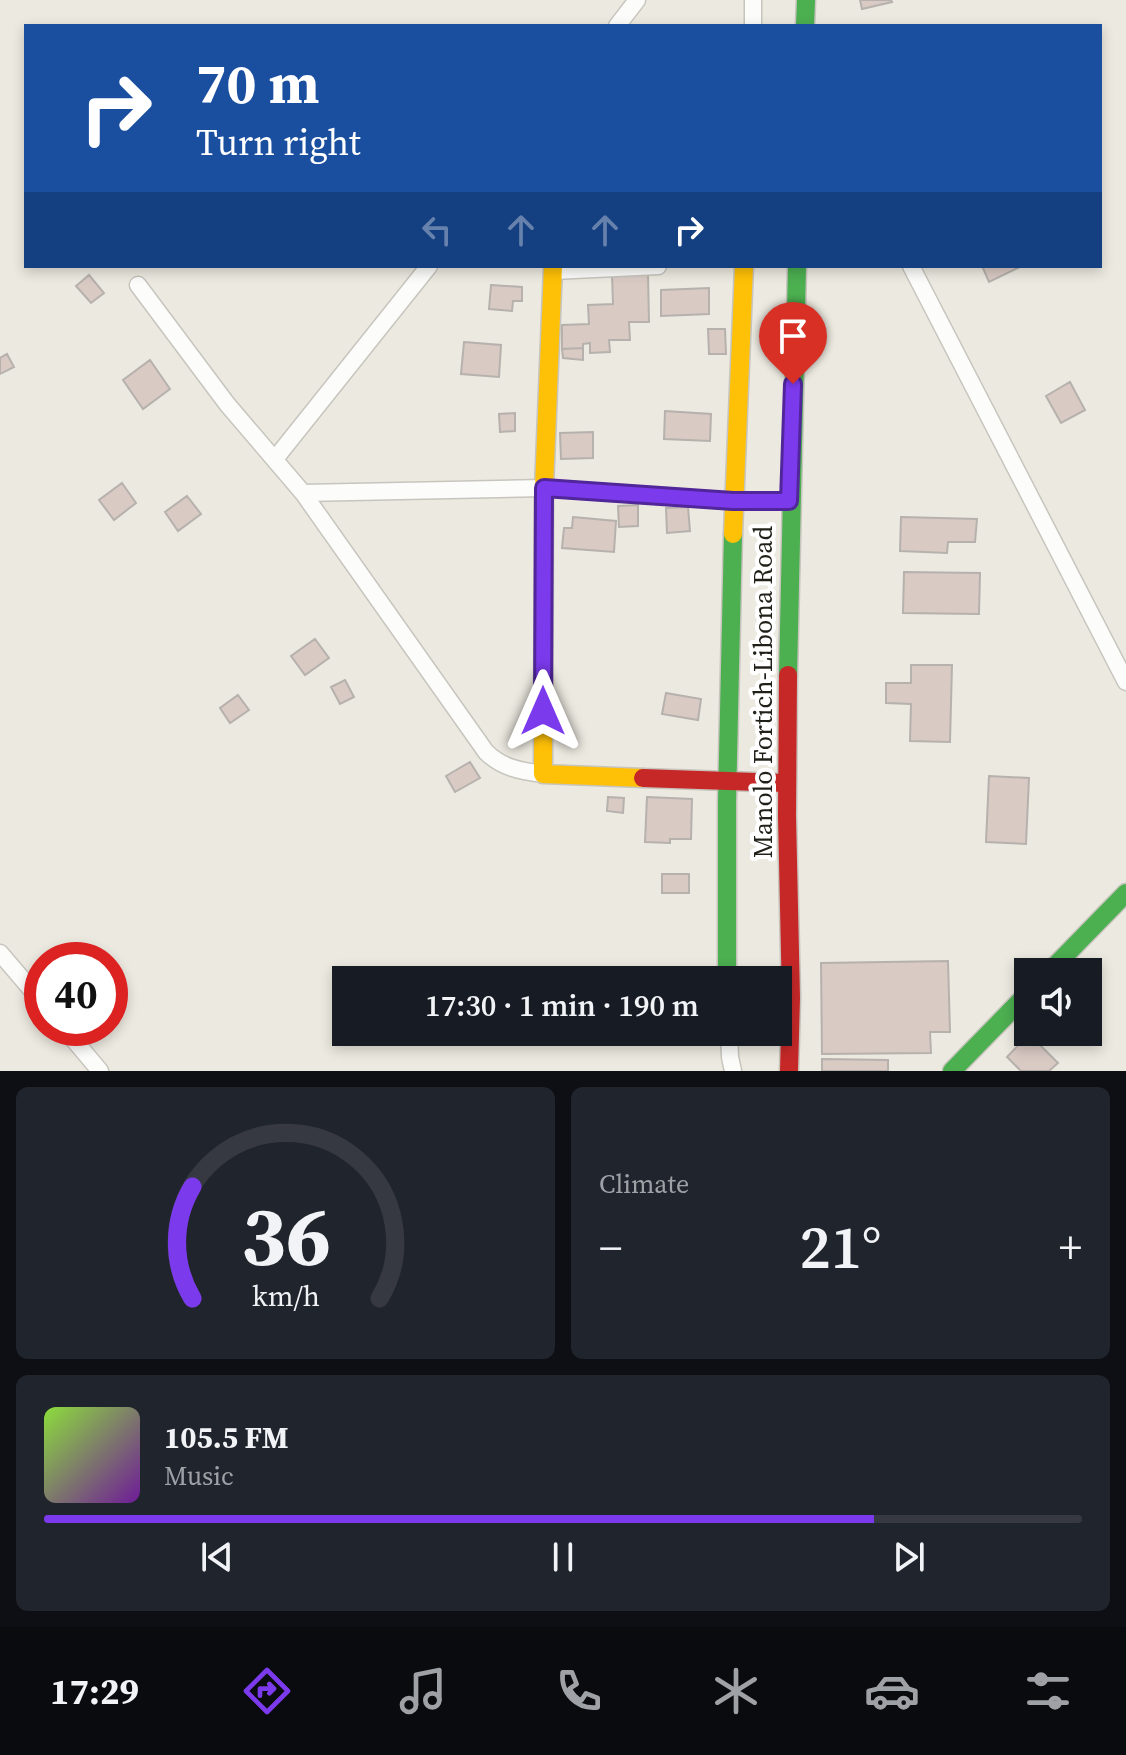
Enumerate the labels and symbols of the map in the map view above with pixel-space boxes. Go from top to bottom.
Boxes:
pin [759,302,827,384]
street label: Manolo Fortich-Libona Road [745,526,781,858]
position arrow [501,669,585,753]
speed limit sign: 40 [24,942,128,1046]

